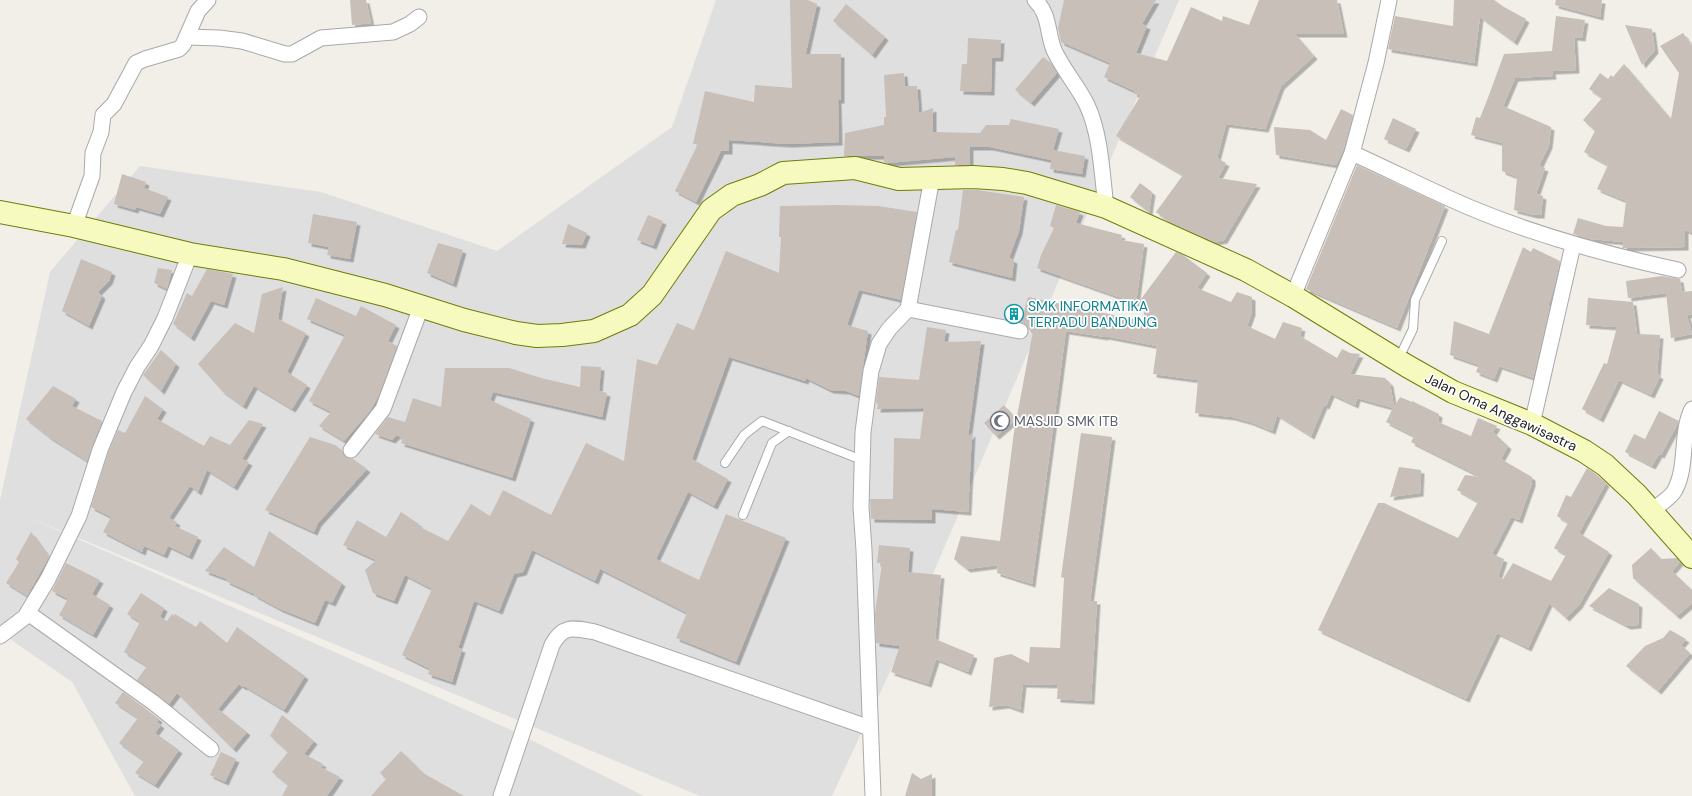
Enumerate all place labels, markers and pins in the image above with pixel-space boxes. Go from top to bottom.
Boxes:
place label: SMK INFORMATIKA TERPADU BANDUNG [1028,297,1157,331]
building icon: SMK INFORMATIKA TERPADU BANDUNG [1003,303,1025,325]
mosque icon: MASJID SMK ITB [989,410,1011,432]
place label: MASJID SMK ITB [1014,412,1118,430]

